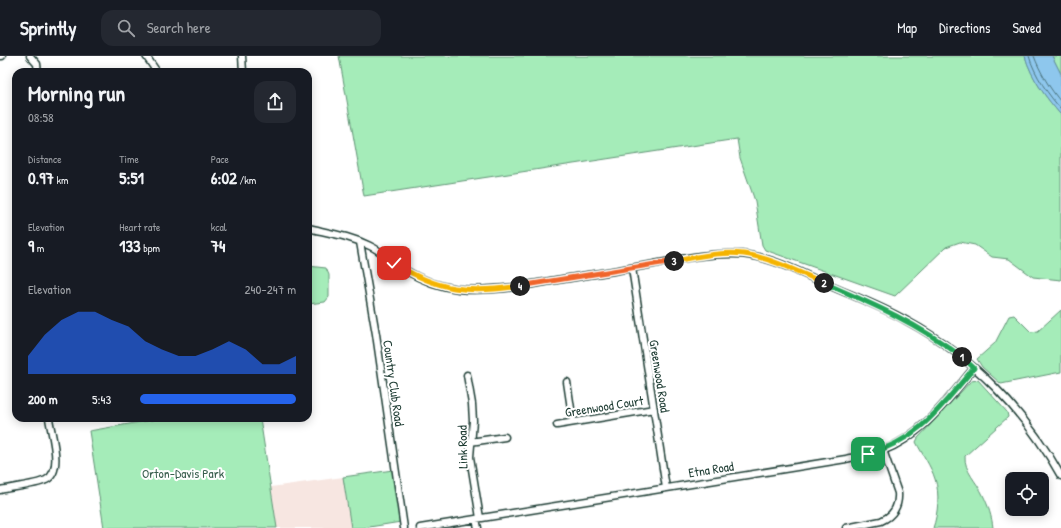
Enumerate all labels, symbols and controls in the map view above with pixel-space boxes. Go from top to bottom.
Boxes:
search box [101,10,381,46]
text: Sprintly [20,15,77,41]
icon: search [115,17,137,39]
text: Search here [147,17,211,38]
text: Map [897,18,917,37]
text: Directions [939,18,990,37]
text: Saved [1012,18,1041,37]
text: Morning run [28,78,125,108]
button: share [254,81,296,123]
text: 08:58 [28,108,54,126]
text: Distance [28,152,62,166]
text: Time [119,152,139,166]
text: Pace [211,152,229,166]
text: 0.97 [28,166,54,189]
text: 5:51 [119,166,144,189]
text: 6:02 [211,166,237,189]
text: km [54,173,69,187]
text: /km [237,173,256,187]
text: Elevation [28,220,65,234]
text: Heart rate [119,220,160,234]
text: kcal [211,220,227,234]
text: 9 [28,234,34,257]
text: 133 [119,234,141,257]
text: 74 [211,234,225,257]
text: m [34,241,44,255]
text: bpm [141,241,160,255]
pin [377,246,411,280]
pin: 3 [664,251,684,271]
icon: check [383,252,405,274]
text: 3 [672,254,676,268]
pin: 2 [814,273,834,293]
pin: 4 [510,276,530,296]
text: 2 [821,276,827,290]
text: 4 [518,279,522,293]
text: Elevation [28,280,71,298]
text: 240–247 m [245,280,296,298]
street label: Greenwood Road [645,338,675,414]
street label: Country Club Road [379,339,409,427]
pin: 1 [952,347,972,367]
text: 1 [960,350,964,364]
text: 200 m [28,390,58,408]
text: 5:43 [92,390,111,408]
street label: Greenwood Court [564,391,645,421]
street label: Link Road [453,425,471,469]
pin [851,437,885,471]
icon: arrive [857,443,879,465]
street label: Etna Road [687,457,735,481]
park label: Orton-Davis Park [142,464,225,482]
map controls [1005,472,1049,516]
button: locate [1005,472,1049,516]

